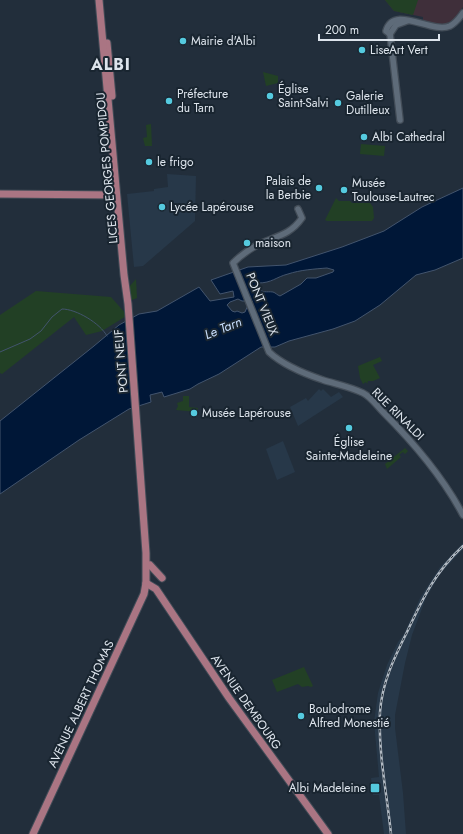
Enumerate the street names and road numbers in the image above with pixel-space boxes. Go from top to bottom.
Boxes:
street label: LICES GEORGES POMPIDOU [91,92,123,244]
street label: PONT VIEUX [241,270,283,338]
street label: PONT NEUF [109,328,133,394]
street label: RUE RINALDI [368,384,428,444]
street label: AVENUE ALBERT THOMAS [44,637,119,771]
street label: AVENUE DEMBOURG [206,651,286,753]

